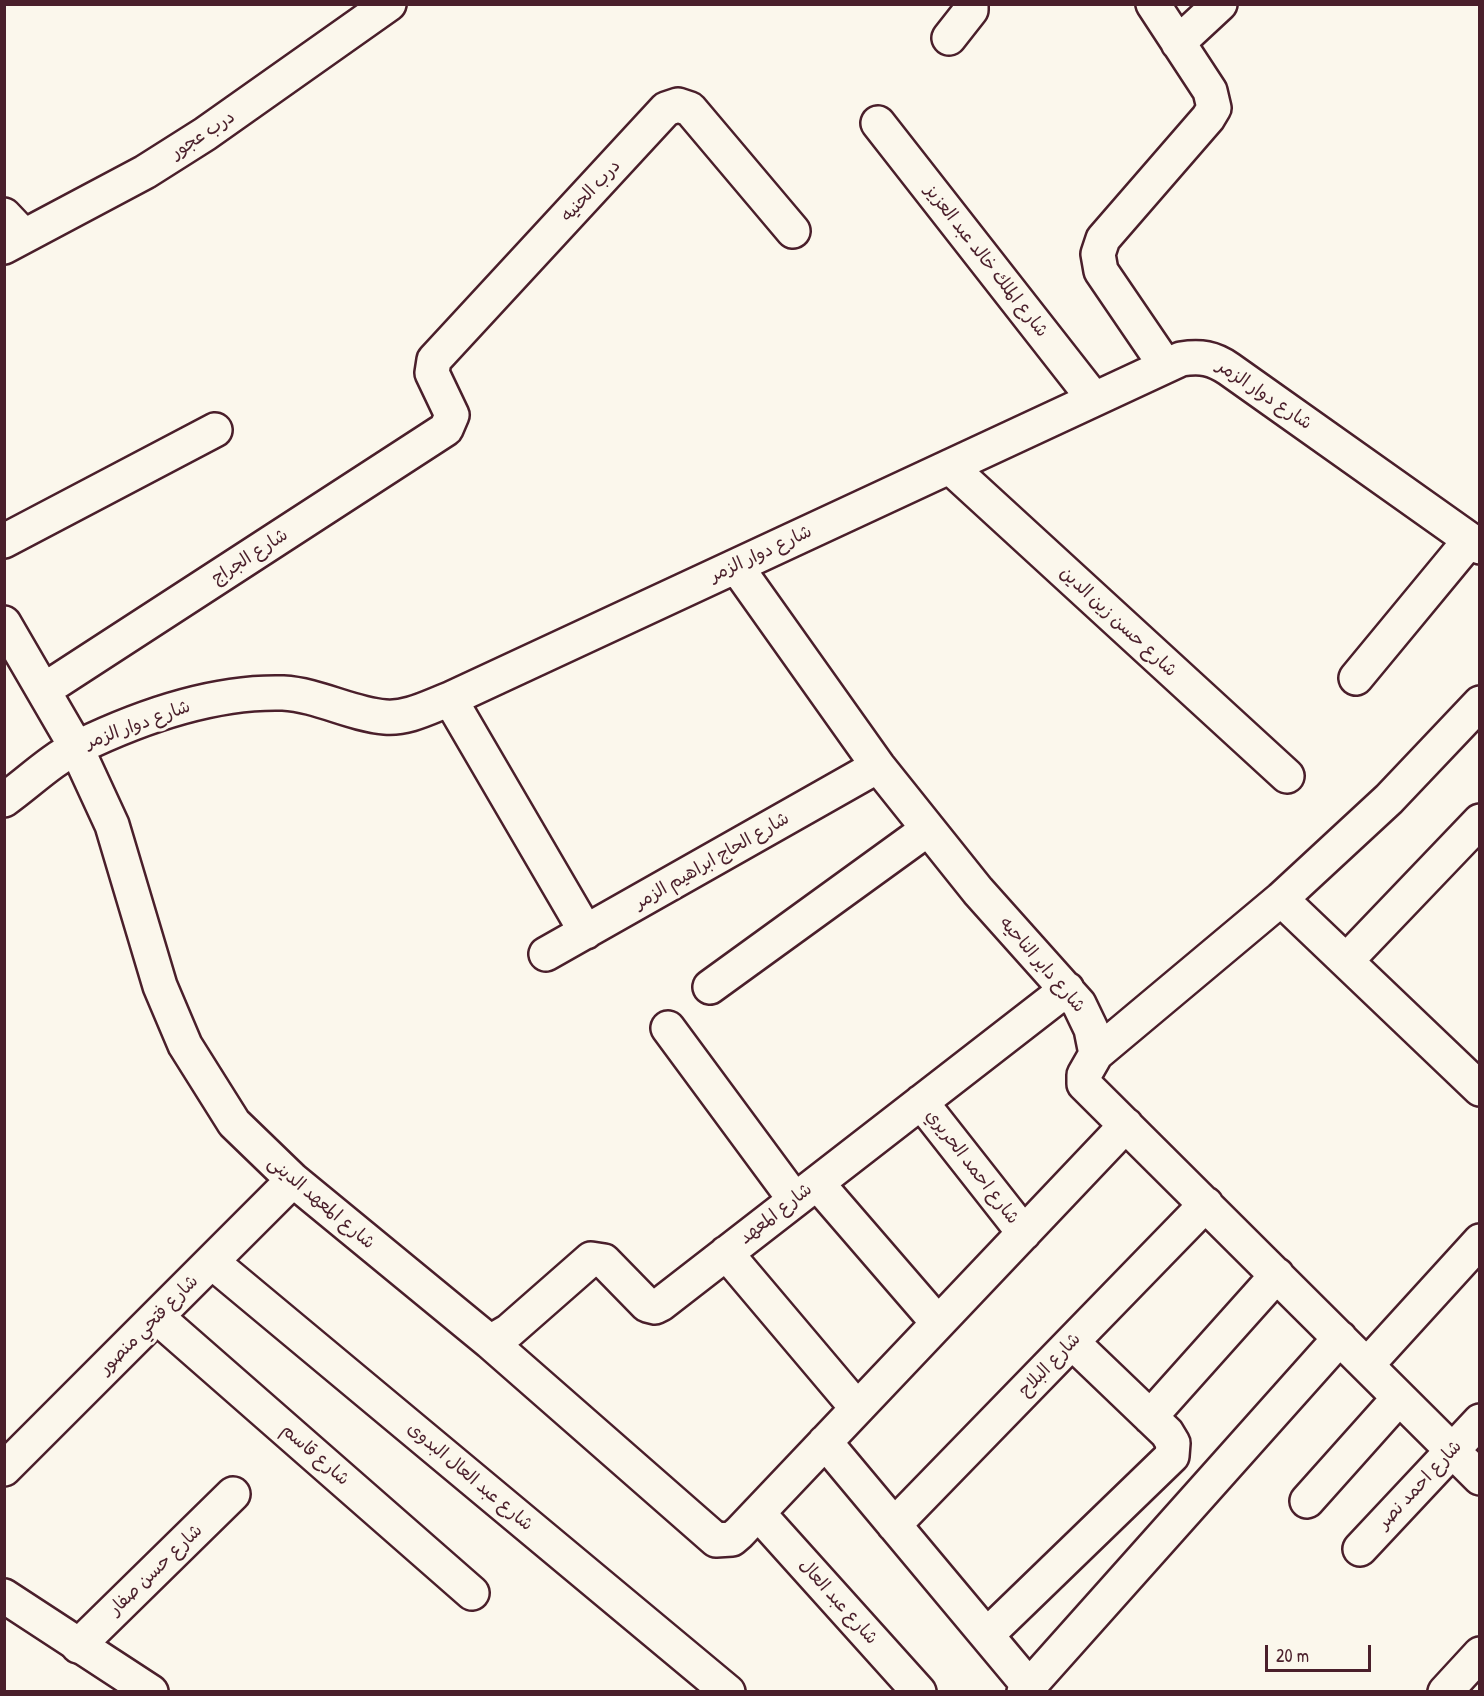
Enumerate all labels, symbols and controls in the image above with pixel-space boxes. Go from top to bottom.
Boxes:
street label: درب عجور [167,106,239,164]
street label: درب الحنيه [557,155,625,227]
street label: شارع الملك خالد عبد العزيز [920,180,1052,342]
street label: شارع دوار الزمر [1212,355,1316,435]
street label: شارع دوار الزمر [707,521,815,587]
street label: شارع الجراج [208,524,292,590]
street label: شارع حسن زين الدين [1055,562,1181,682]
street label: شارع دوار الزمر [83,696,193,754]
street label: شارع الحاج ابراهيم الزمر [631,808,793,914]
street label: شارع داير الناحيه [995,913,1089,1017]
street label: شارع احمد الحريري [921,1105,1023,1229]
street label: شارع المعهد الدينى [263,1152,379,1254]
street label: شارع المعهد [735,1179,817,1249]
street label: شارع فتحي منصور [95,1271,203,1379]
street label: شارع البلاح [1014,1329,1086,1401]
street label: شارع عبد العال البدوى [403,1418,537,1536]
street label: شارع قاسم [277,1420,353,1490]
street label: شارع احمد نصر [1373,1436,1467,1534]
street label: شارع حسن صفار [105,1520,207,1620]
street label: شارع عبد العال [794,1555,882,1649]
scale bar [1268,1633,1374,1671]
text: 20 m [1276,1643,1309,1668]

